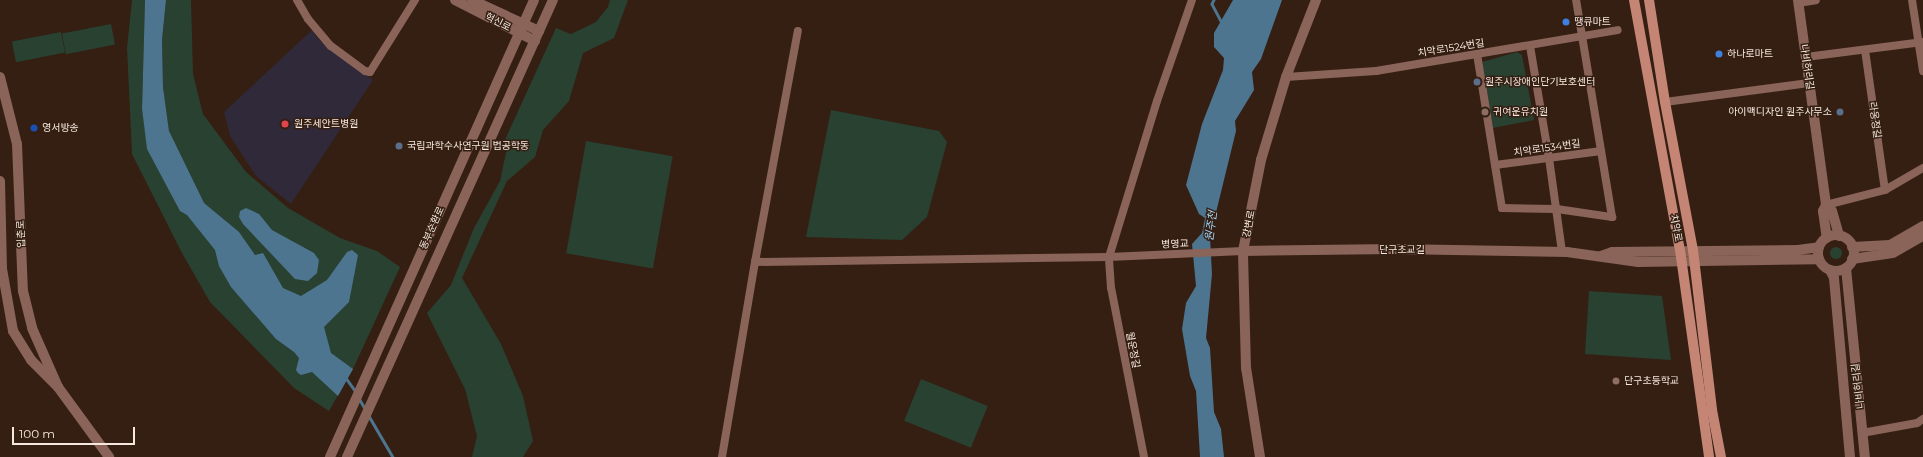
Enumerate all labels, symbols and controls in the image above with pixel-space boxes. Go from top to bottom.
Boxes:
street label: 혁신로 [483,10,513,34]
place label: 땡큐마트 [1574,16,1611,28]
marker: 땡큐마트 [1561,17,1571,27]
street label: 치악로1524번길 [1417,37,1485,59]
street label: 나비허리길 [1798,43,1816,91]
place label: 하나로마트 [1727,48,1773,60]
marker: 하나로마트 [1714,49,1724,59]
place label: 원주시장애인단기보호센터 [1485,76,1595,88]
marker: 원주시장애인단기보호센터 [1472,77,1482,87]
street label: 라옹정길 [1866,101,1884,139]
place label: 귀여운유치원 [1493,106,1548,118]
place label: 아이맥디자인 원주사무소 [1728,106,1832,118]
marker: 귀여운유치원 [1480,107,1490,117]
marker: 아이맥디자인 원주사무소 [1835,107,1845,117]
marker: 원주세안트병원 [279,118,291,130]
place label: 원주세안트병원 [294,118,358,130]
place label: 영서방송 [42,122,79,134]
marker: 영서방송 [29,123,39,133]
street label: 치악로1534번길 [1513,137,1581,159]
place label: 국립과학수사연구원 법공학동 [407,140,529,152]
marker: 국립과학수사연구원 법공학동 [394,141,404,151]
street label: 동부순환로 [417,205,447,251]
street label: 강변로 [1240,209,1258,239]
water label: 원주천 [1202,210,1220,242]
street label: 치악로 [1667,213,1685,243]
street label: 입춘로 [15,220,27,248]
street label: 병영교 [1161,238,1189,250]
street label: 단구초교길 [1379,244,1425,256]
street label: 월운정길 [1124,331,1142,369]
street label: 나비허리길 [1849,362,1867,410]
place label: 단구초등학교 [1624,375,1679,387]
marker: 단구초등학교 [1611,376,1621,386]
scale bar [14,419,137,445]
text: 100 m [19,426,55,441]

